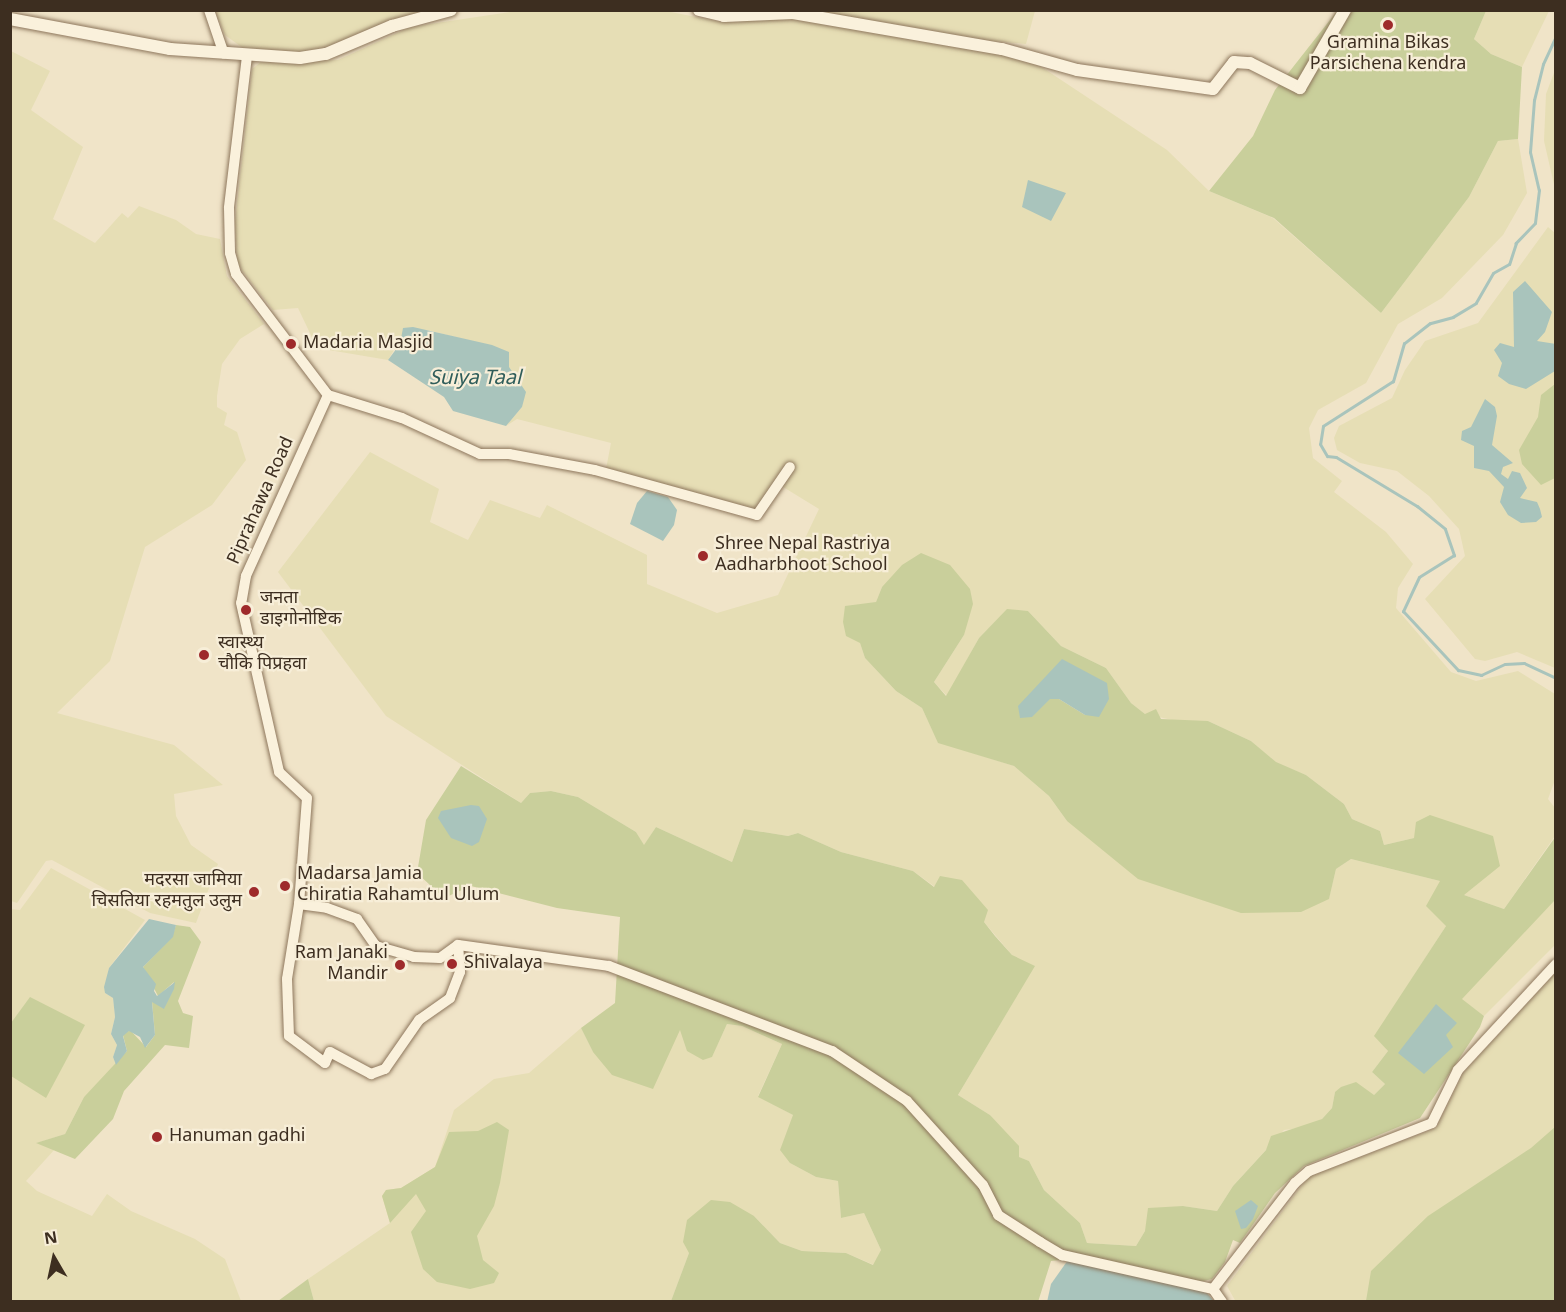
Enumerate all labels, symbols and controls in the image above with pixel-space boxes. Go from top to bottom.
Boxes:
marker: Gramina Bikas Parsichena kendra [1381,18,1395,32]
place label: Gramina Bikas Parsichena kendra [1310,34,1466,76]
place label: Madaria Masjid [303,333,433,355]
marker: Madaria Masjid [284,337,298,351]
water label: Suiya Taal [429,367,521,391]
street label: Piprahawa Road [224,434,300,568]
place label: Shree Nepal Rastriya Aadharbhoot School [715,535,890,578]
marker: Shree Nepal Rastriya Aadharbhoot School [696,549,710,563]
place label: जनता डाइगोनोष्टिक [260,589,342,632]
marker: जनता डाइगोनोष्टिक [237,601,255,619]
place label: स्वास्थ्य चाैकि पिप्रहवा [218,634,307,676]
marker: स्वास्थ्य चाैकि पिप्रहवा [195,646,213,664]
place label: Madarsa Jamia Chiratia Rahamtul Ulum [297,865,499,908]
place label: मदरसा जामिया चिसतिया रहमतुल उलुम [91,871,242,914]
marker: Madarsa Jamia Chiratia Rahamtul Ulum [278,879,292,893]
marker: मदरसा जामिया चिसतिया रहमतुल उलुम [247,885,261,899]
place label: Ram Janaki Mandir [295,944,388,986]
place label: Shivalaya [464,953,543,975]
marker: Shivalaya [445,957,459,971]
marker: Ram Janaki Mandir [393,958,407,972]
place label: Hanuman gadhi [169,1126,305,1148]
marker: Hanuman gadhi [150,1130,164,1144]
north arrow [24,1228,84,1288]
text: N [43,1228,59,1251]

